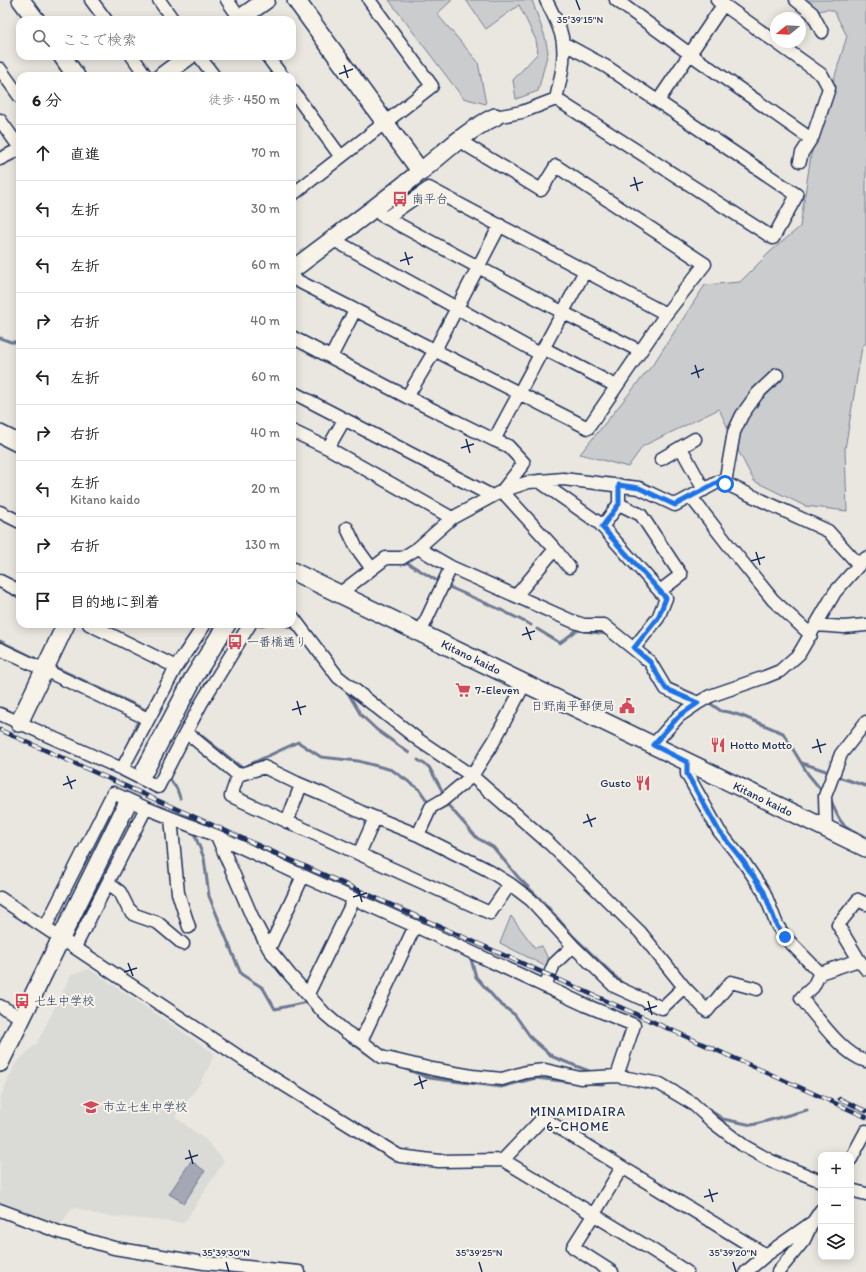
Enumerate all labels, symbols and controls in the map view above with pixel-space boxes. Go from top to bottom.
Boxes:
north arrow [770,12,806,48]
text: 35°39'15"N [557,13,603,26]
search box [16,16,296,60]
icon: search [30,27,52,49]
text: ここで検索 [62,31,137,49]
text: 6 分 [32,90,62,110]
text: 徒歩 · 450 m [209,92,280,107]
icon: ahead [32,142,54,164]
text: 直進 [70,145,100,163]
text: 70 m [252,145,280,160]
bus stop icon: 南平台 [391,190,409,208]
place label: 南平台 [412,192,448,206]
icon: left [32,198,54,220]
text: 左折 [70,201,100,219]
text: 30 m [251,201,280,216]
icon: left [32,254,54,276]
text: 左折 [70,257,100,275]
text: 60 m [251,257,280,272]
icon: right [32,310,54,332]
text: 右折 [70,313,100,331]
text: 40 m [250,313,280,328]
icon: left [32,366,54,388]
text: 左折 [70,369,100,387]
text: 60 m [251,369,280,384]
icon: right [32,422,54,444]
text: 右折 [70,425,100,443]
text: 40 m [250,425,280,440]
text: 左折 [70,474,100,492]
route start [716,475,734,493]
icon: left [32,478,54,500]
text: 20 m [251,481,280,496]
text: Kitano kaido [70,492,140,507]
icon: right [32,534,54,556]
text: 右折 [70,537,100,555]
text: 130 m [245,537,280,552]
icon: arrive [32,590,54,612]
text: 目的地に到着 [70,593,160,611]
bus stop icon: 一番橋通り [226,633,244,651]
place label: 一番橋通り [247,635,307,649]
street label: Kitano kaido [439,637,503,677]
supermarket icon: 7-Eleven [454,681,472,699]
place label: 7-Eleven [475,683,520,697]
public building icon: 日野南平郵便局 [618,697,636,715]
place label: 日野南平郵便局 [531,699,615,713]
restaurant icon: Hotto Motto [709,736,727,754]
place label: Hotto Motto [730,738,792,752]
restaurant icon: Gusto [634,774,652,792]
place label: Gusto [600,776,631,790]
street label: Kitano kaido [731,779,795,819]
route end [776,928,794,946]
bus stop icon: 七生中学校 [13,992,31,1010]
place label: 七生中学校 [34,994,94,1008]
school or university icon: 市立七生中学校 [82,1098,100,1116]
place label: 市立七生中学校 [103,1100,187,1114]
district label: MINAMIDAIRA 6-CHOME [530,1104,626,1134]
map controls [818,1152,854,1260]
button: + [818,1152,854,1188]
button: − [818,1188,854,1224]
button: layers [818,1224,854,1260]
text: 35°39'30"N [202,1246,250,1259]
text: 35°39'25"N [455,1246,503,1259]
text: 35°39'20"N [709,1246,757,1259]

